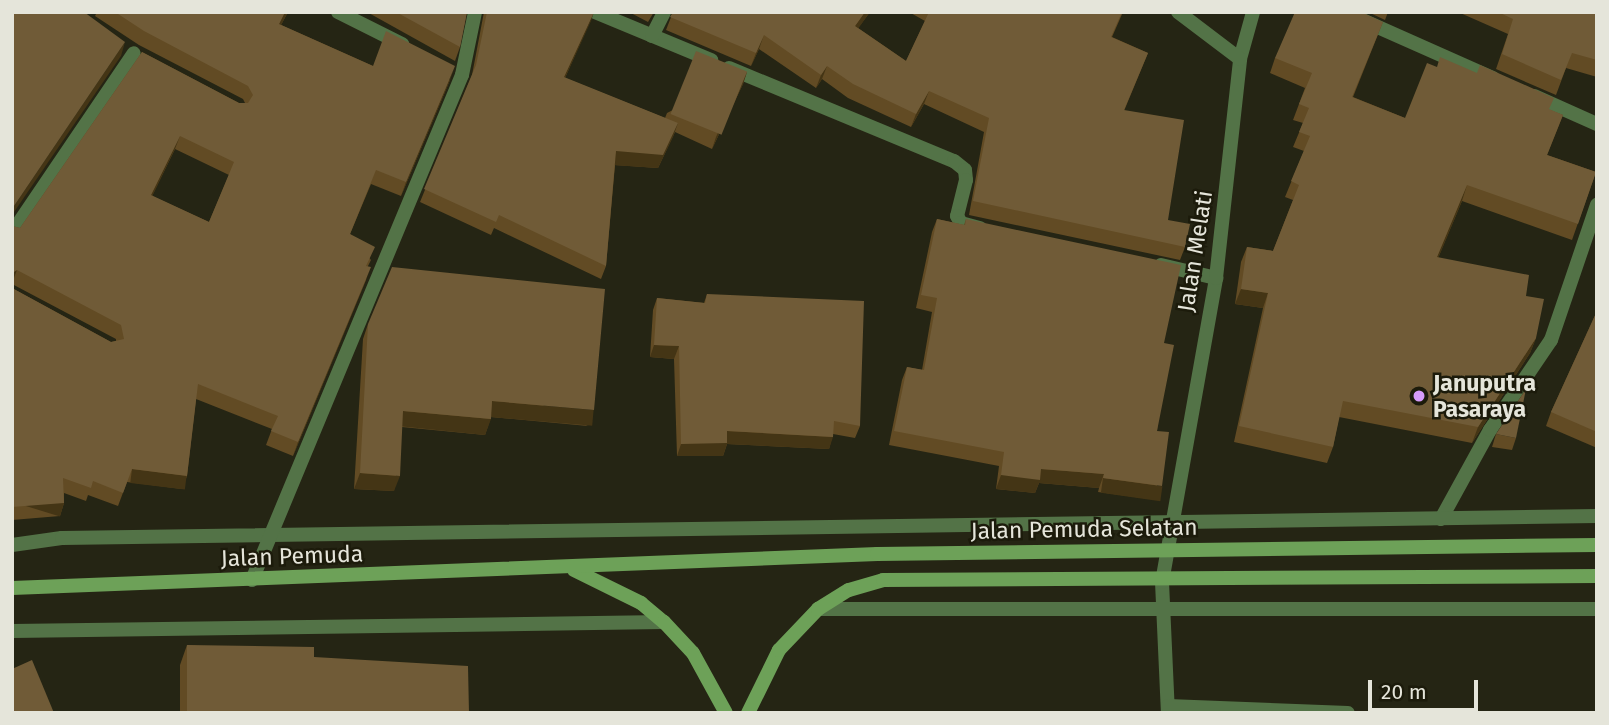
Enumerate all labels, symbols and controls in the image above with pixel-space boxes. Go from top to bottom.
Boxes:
street label: Jalan Melati [1172,188,1218,314]
place label: Januputra Pasaraya [1433,369,1536,423]
marker: Januputra Pasaraya [1411,388,1427,404]
street label: Jalan Pemuda Selatan [970,513,1198,545]
street label: Jalan Pemuda [220,540,364,572]
scale bar [1371,666,1481,710]
text: 20 m [1381,679,1427,705]

